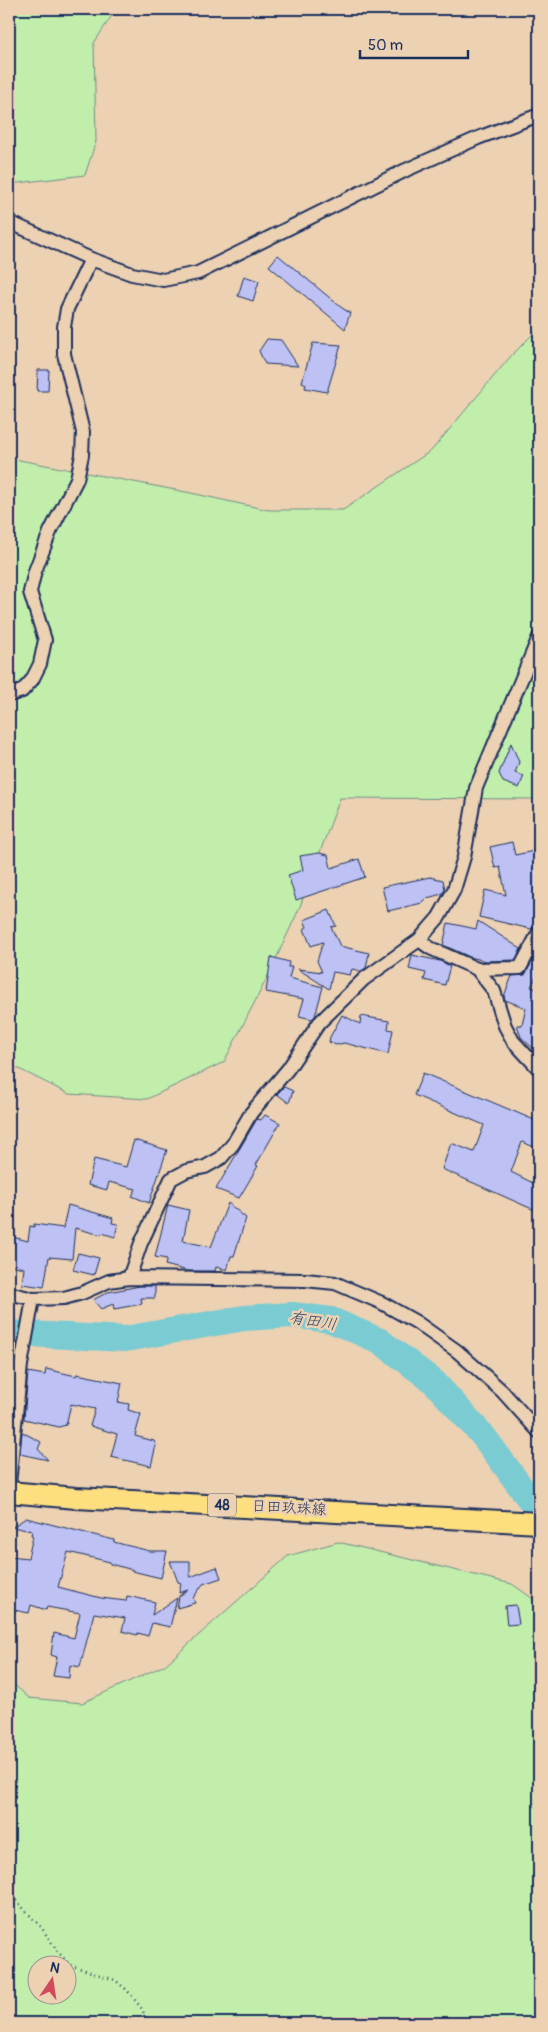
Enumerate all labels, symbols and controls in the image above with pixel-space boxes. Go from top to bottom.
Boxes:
scale bar [360,28,468,60]
text: 50 m [368,36,403,55]
water label: 有田川 [288,1307,338,1335]
road number: 48 [208,1494,236,1516]
street label: 日田玖珠線 [251,1497,327,1519]
north arrow [28,1954,78,2004]
text: N [48,1958,61,1977]

